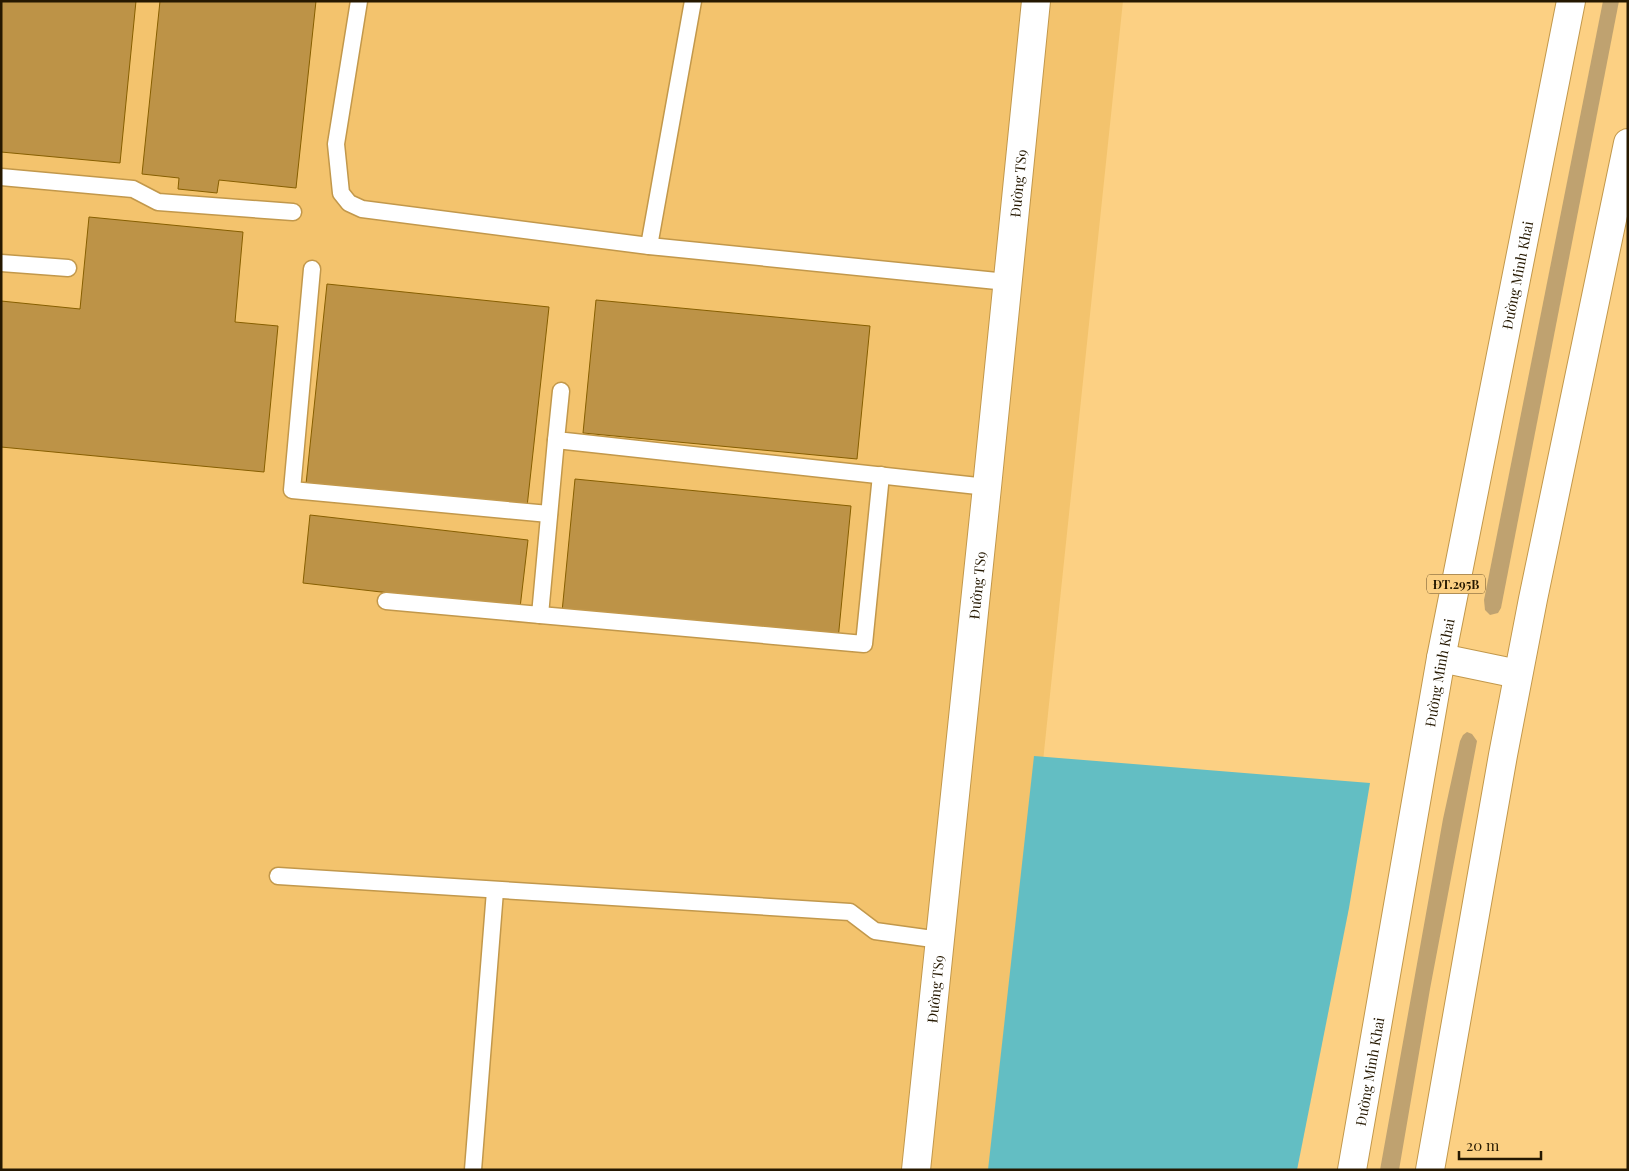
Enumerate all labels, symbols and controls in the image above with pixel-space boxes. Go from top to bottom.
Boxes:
street label: Đường TS9 [1005,148,1030,218]
street label: Đường Minh Khai [1497,219,1537,331]
street label: Đường TS9 [964,550,990,620]
road number: ĐT.295B [1427,574,1485,594]
street label: Đường Minh Khai [1420,617,1458,728]
street label: Đường TS9 [922,954,948,1024]
street label: Đường Minh Khai [1350,1016,1388,1127]
scale bar [1459,1128,1542,1160]
text: 20 m [1466,1135,1500,1155]

